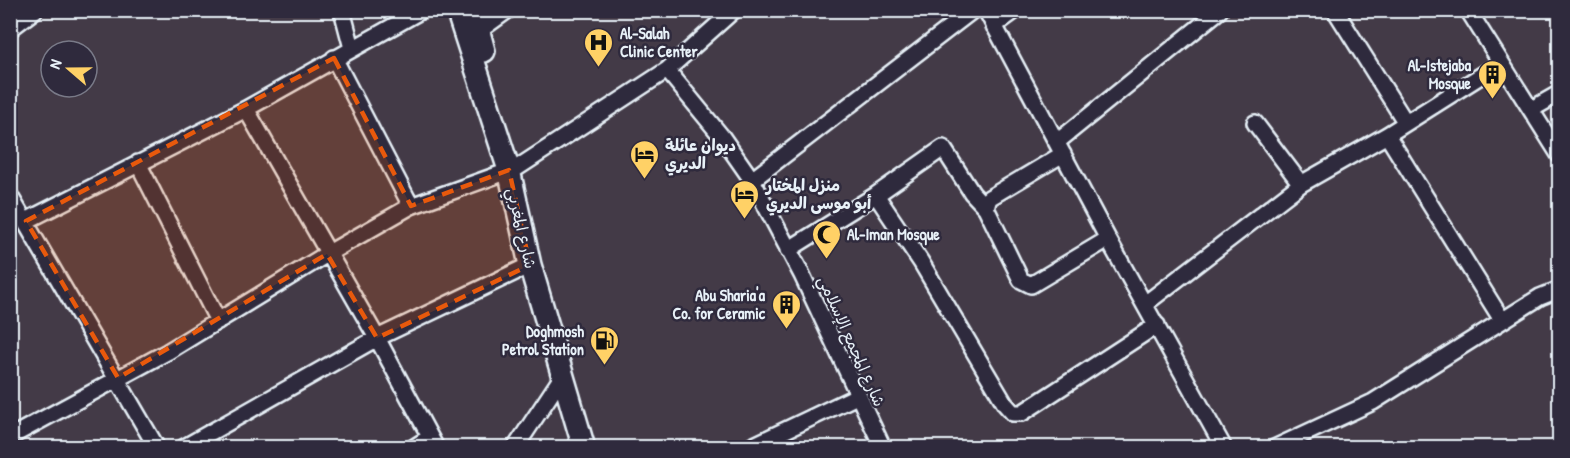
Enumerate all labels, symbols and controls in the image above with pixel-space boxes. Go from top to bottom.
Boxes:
place label: Al-Salah Clinic Center [620,22,699,62]
hospital icon: Al-Salah Clinic Center [583,26,615,68]
north arrow [39,39,99,99]
place label: Al-Istejaba Mosque [1408,54,1472,95]
text: N [43,56,67,72]
building icon: Al-Istejaba Mosque [1476,58,1508,100]
place label: ديوان عائلة الديري [665,134,736,176]
hotel icon: ديوان عائلة الديري [628,138,660,180]
place label: منزل المختار أبو موسى الديري [764,174,872,216]
hotel icon: منزل المختار أبو موسى الديري [729,178,761,220]
street label: شارع المغربي [498,185,542,271]
mosque icon: Al-Iman Mosque [810,218,842,260]
place label: Al-Iman Mosque [847,223,940,246]
street label: شارع المجمع الإسلامي [810,272,891,412]
place label: Abu Sharia'a Co. for Ceramic [672,284,766,324]
building icon: Abu Sharia'a Co. for Ceramic [770,288,802,330]
place label: Doghmosh Petrol Station [502,320,584,360]
fuel station icon: Doghmosh Petrol Station [589,324,621,366]

